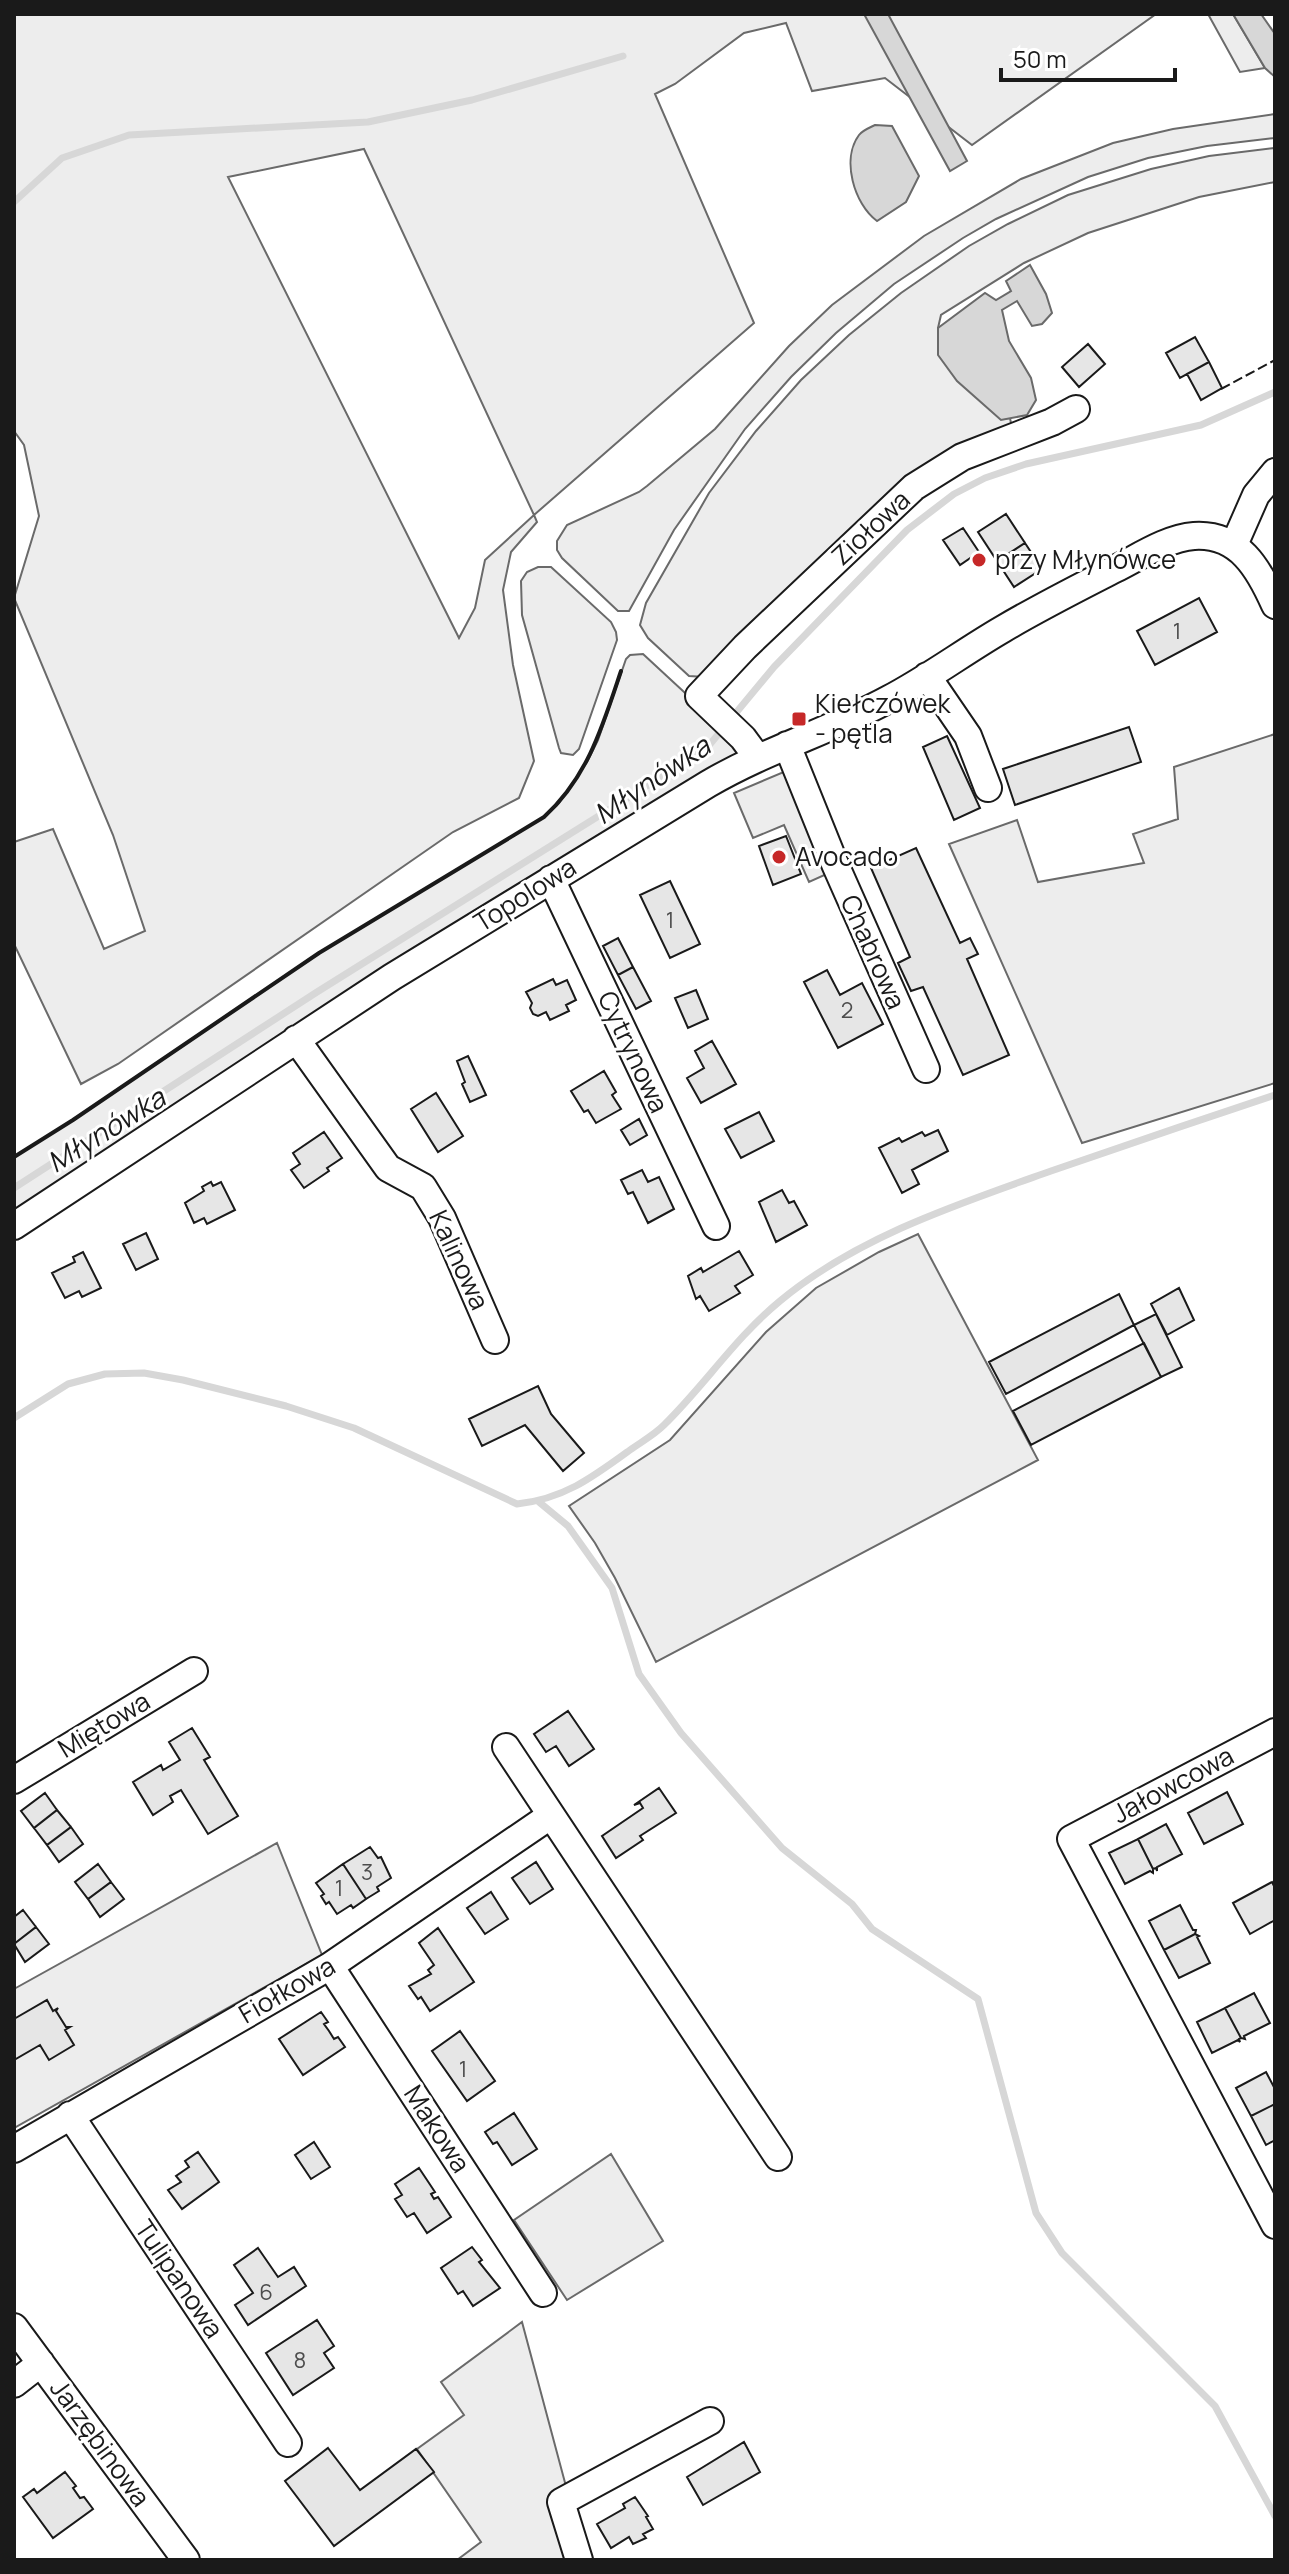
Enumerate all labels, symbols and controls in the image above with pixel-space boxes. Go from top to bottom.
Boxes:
scale bar [1001,32,1175,82]
text: 50 m [1013,42,1067,75]
street label: Ziołowa [823,482,917,573]
place label: przy Młynówce [995,541,1176,577]
marker: przy Młynówce [970,551,988,569]
house number: 1 [1173,616,1181,646]
place label: Kiełczówek - pętla [815,685,952,751]
marker: Kiełczówek - pętla [790,710,808,728]
water label: Młynówka [586,726,718,832]
place label: Avocado [795,838,898,874]
marker: Avocado [770,848,788,866]
street label: Topolowa [467,849,582,940]
street label: Chabrowa [833,889,915,1014]
house number: 1 [666,905,674,935]
street label: Cytrynowa [590,985,678,1118]
house number: 2 [841,995,853,1025]
water label: Młynówka [39,1077,173,1180]
street label: Kalinowa [421,1204,499,1315]
street label: Miętowa [51,1683,156,1766]
street label: Jałowcowa [1106,1737,1239,1831]
house number: 3 [361,1857,373,1887]
house number: 1 [335,1873,343,1903]
street label: Fiołkowa [232,1947,341,2031]
house number: 1 [459,2054,467,2084]
street label: Makowa [396,2078,479,2179]
street label: Tulipanowa [127,2212,233,2345]
house number: 6 [259,2277,273,2307]
house number: 8 [294,2345,306,2375]
street label: Jarzębinowa [42,2371,159,2513]

